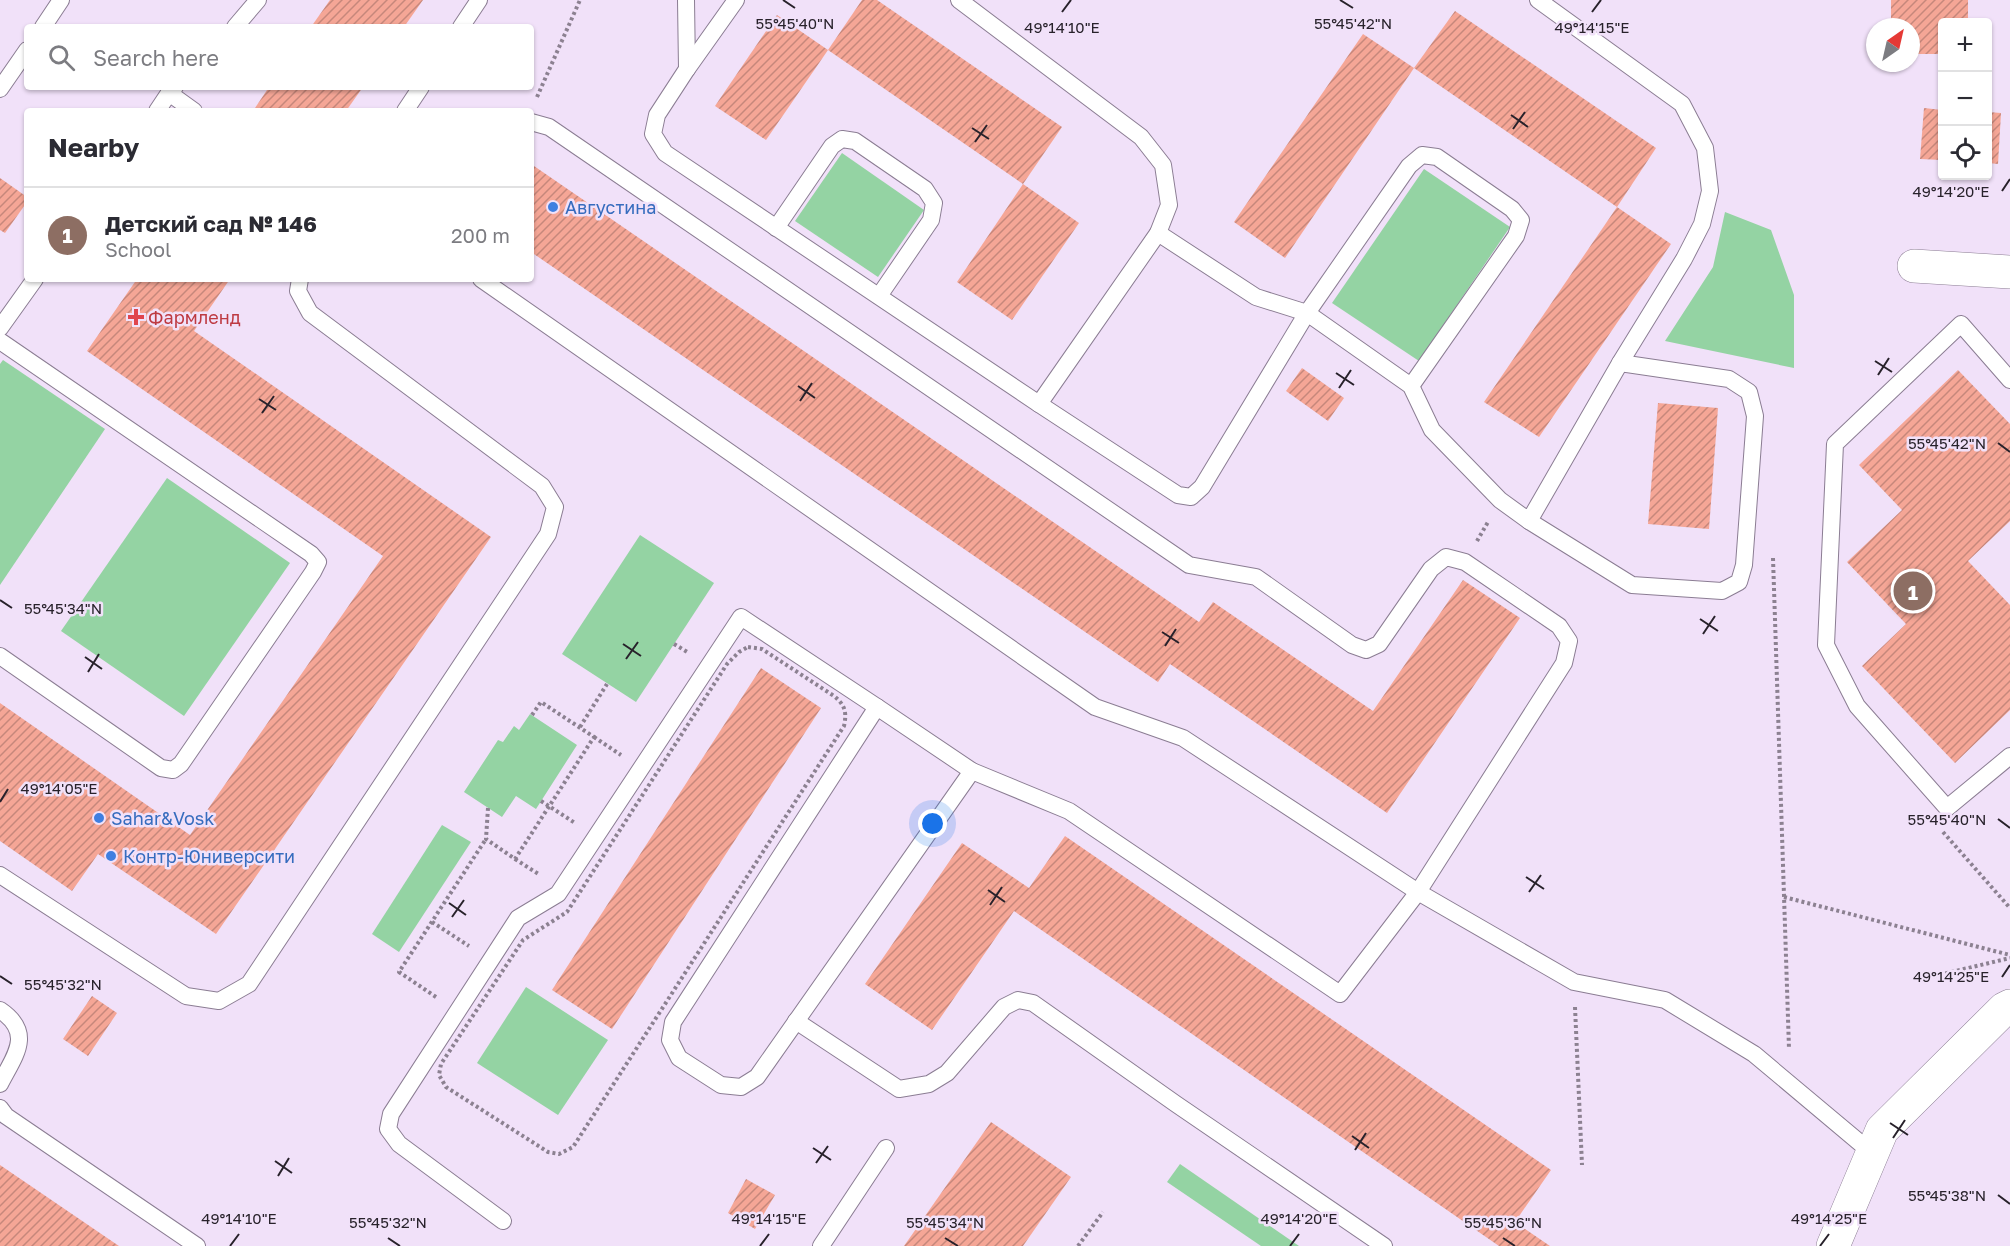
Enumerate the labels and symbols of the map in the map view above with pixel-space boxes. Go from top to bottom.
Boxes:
text: 55°45'40"N [756,14,834,32]
text: 55°45'42"N [1314,14,1392,32]
text: 49°14'10"E [1024,18,1100,36]
text: 49°14'15"E [1555,18,1629,36]
north arrow [1866,18,1920,72]
text: 49°14'20"E [1913,182,1989,200]
place label: Августина [565,196,656,218]
marker: Августина [546,200,560,214]
place label: Фармленд [148,306,241,328]
marker: Фармленд [129,310,143,324]
text: 55°45'42"N [1908,434,1986,452]
pin: 1 [1894,568,1932,614]
text: 55°45'34"N [24,599,102,617]
text: 49°14'05"E [21,779,97,797]
place label: Sahar&Vosk [111,807,215,829]
your location [918,809,947,838]
text: 55°45'40"N [1908,810,1986,828]
marker: Sahar&Vosk [92,811,106,825]
place label: Контр-Юниверсити [123,845,295,867]
marker: Контр-Юниверсити [104,849,118,863]
text: 49°14'25"E [1913,967,1989,985]
text: 55°45'32"N [24,975,102,993]
text: 55°45'38"N [1908,1186,1986,1204]
text: 49°14'10"E [201,1209,277,1227]
text: 49°14'15"E [732,1209,806,1227]
text: 49°14'20"E [1261,1209,1337,1227]
text: 49°14'25"E [1791,1209,1867,1227]
text: 55°45'32"N [349,1213,427,1231]
text: 55°45'34"N [906,1213,984,1231]
text: 55°45'36"N [1464,1213,1542,1231]

